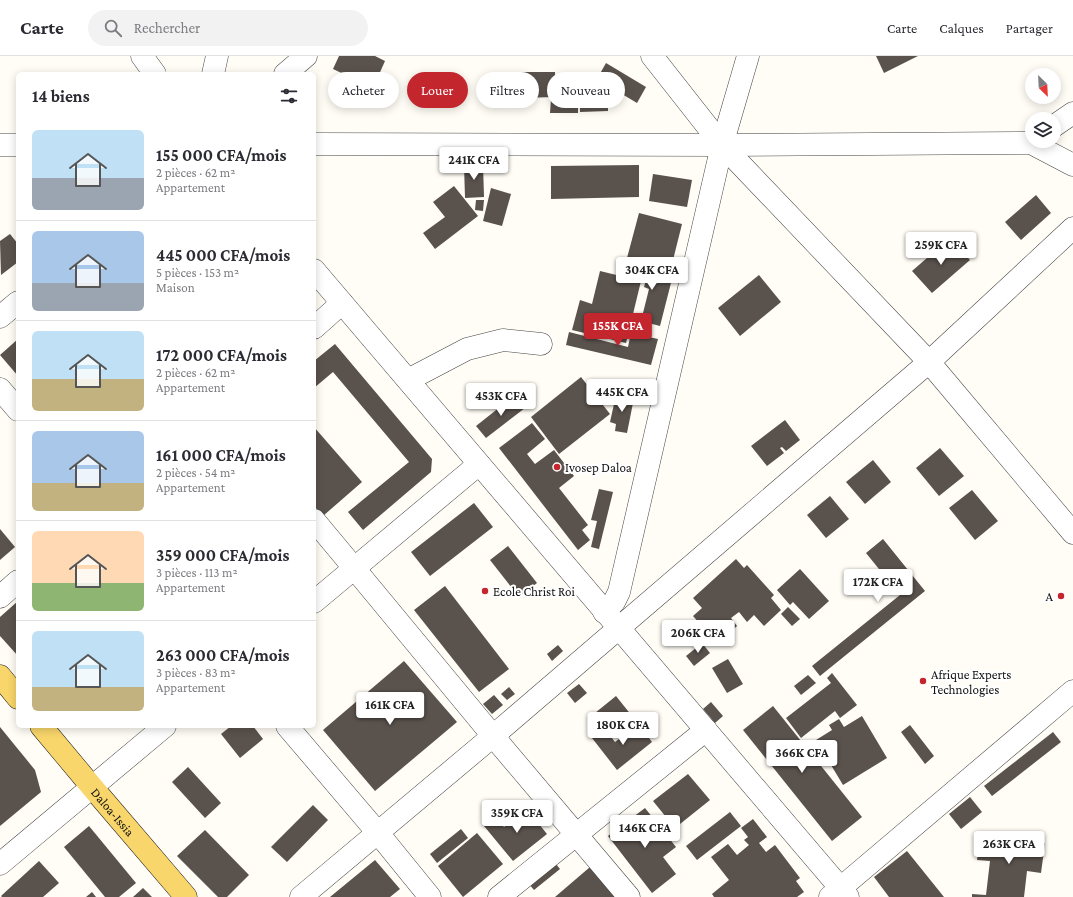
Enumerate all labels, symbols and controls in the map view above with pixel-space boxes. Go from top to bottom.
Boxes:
search box [88,10,368,46]
text: Carte [20,17,64,38]
icon: search [102,17,124,39]
text: Rechercher [134,20,200,36]
text: Carte [887,20,917,36]
text: Calques [939,20,984,36]
text: Partager [1006,20,1053,36]
north arrow [1025,68,1061,104]
map controls [1025,68,1061,148]
chip: Acheter [328,72,399,108]
chip: Louer [407,72,468,108]
chip: Filtres [476,72,539,108]
chip: Nouveau [547,72,625,108]
icon: filters [278,85,300,107]
text: 14 biens [32,87,90,106]
button: layers [1025,112,1061,148]
icon: home [64,146,112,194]
text: 155 000 CFA/mois [156,146,286,165]
pin: 241K CFA [433,147,515,181]
text: 241K CFA [448,152,500,167]
text: 2 pièces · 62 m² [156,165,235,180]
text: Appartement [156,180,225,195]
pin: 259K CFA [900,232,982,266]
text: 259K CFA [915,237,967,252]
text: 445 000 CFA/mois [156,246,290,265]
icon: home [64,247,112,295]
pin: 304K CFA [611,257,693,291]
text: 304K CFA [625,262,679,277]
text: 5 pièces · 153 m² [156,265,239,280]
text: Maison [156,280,195,295]
pin: 155K CFA [577,313,659,347]
text: 155K CFA [593,318,643,333]
text: 172 000 CFA/mois [156,346,287,365]
icon: home [64,347,112,395]
text: 2 pièces · 62 m² [156,365,235,380]
pin: 445K CFA [581,379,663,413]
text: Appartement [156,380,225,395]
pin: 453K CFA [460,383,542,417]
text: 445K CFA [595,384,649,399]
text: 453K CFA [475,388,527,403]
text: 161 000 CFA/mois [156,446,286,465]
icon: home [64,447,112,495]
place label: Ivosep Daloa [565,460,632,475]
marker: Ivosep Daloa [552,462,562,472]
text: 2 pièces · 54 m² [156,465,235,480]
text: Appartement [156,480,225,495]
text: 359 000 CFA/mois [156,546,289,565]
icon: home [64,547,112,595]
text: 3 pièces · 113 m² [156,565,237,580]
pin: 172K CFA [837,569,919,603]
text: 172K CFA [853,574,903,589]
text: Appartement [156,580,225,595]
place label: Ecole Christ Roi [493,584,575,599]
marker: Ecole Christ Roi [480,586,490,596]
place label: A [1046,589,1054,604]
marker: A [1056,591,1066,601]
pin: 206K CFA [657,620,739,654]
text: 206K CFA [671,625,725,640]
text: 263 000 CFA/mois [156,646,290,665]
icon: home [64,647,112,695]
text: 3 pièces · 83 m² [156,665,236,680]
place label: Afrique Experts Technologies [931,667,1011,697]
marker: Afrique Experts Technologies [918,676,928,686]
text: Appartement [156,680,225,695]
pin: 161K CFA [349,692,431,726]
text: 161K CFA [365,697,415,712]
pin: 180K CFA [582,712,664,746]
text: 180K CFA [596,717,650,732]
pin: 366K CFA [761,740,843,774]
text: 366K CFA [775,745,829,760]
street label: Daloa-Issia [88,784,138,839]
pin: 359K CFA [476,800,558,834]
text: 359K CFA [491,805,543,820]
pin: 146K CFA [604,815,686,849]
text: 146K CFA [619,820,671,835]
pin: 263K CFA [968,831,1050,865]
text: 263K CFA [983,836,1035,851]

